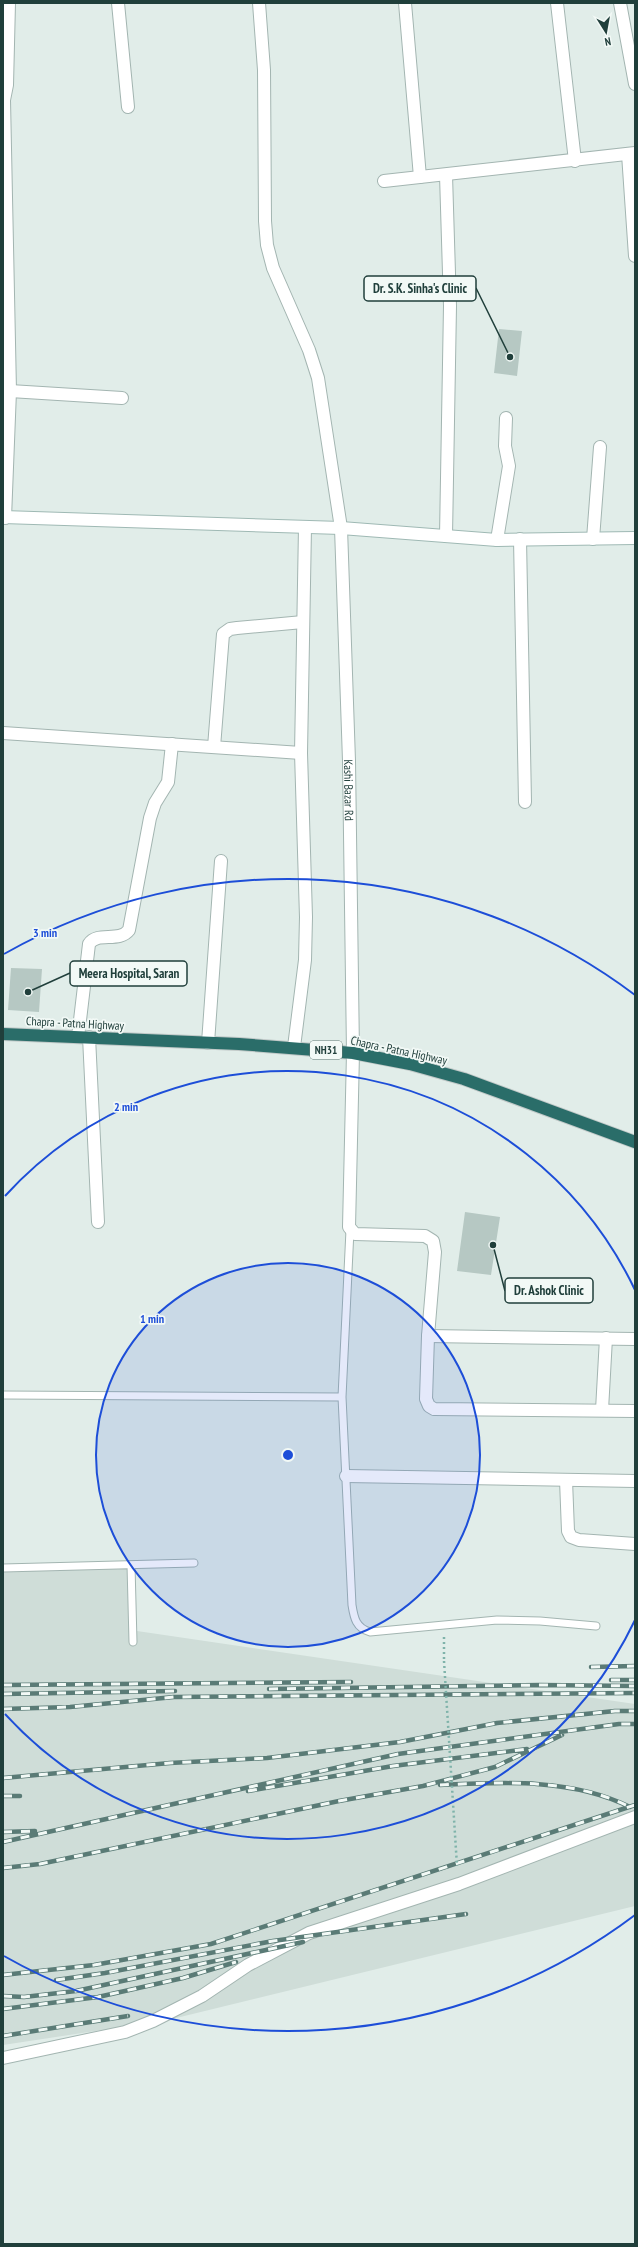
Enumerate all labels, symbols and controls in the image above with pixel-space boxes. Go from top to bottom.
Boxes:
north arrow [586,12,626,52]
text: N [604,34,612,49]
callout: Dr. S.K. Sinha's Clinic [364,276,476,301]
text: Dr. S.K. Sinha's Clinic [373,280,468,297]
street label: Kashi Bazar Rd [341,759,357,821]
text: 3 min [33,925,57,940]
callout: Meera Hospital, Saran [70,961,187,986]
text: Meera Hospital, Saran [79,965,180,982]
street label: Chapra - Patna Highway [26,1013,125,1033]
street label: Chapra - Patna Highway [349,1032,449,1068]
road number: NH31 [310,1041,342,1059]
text: 2 min [114,1099,138,1114]
callout: Dr. Ashok Clinic [505,1278,593,1303]
text: Dr. Ashok Clinic [514,1282,584,1299]
text: 1 min [140,1311,164,1326]
centre of rings [281,1448,295,1462]

